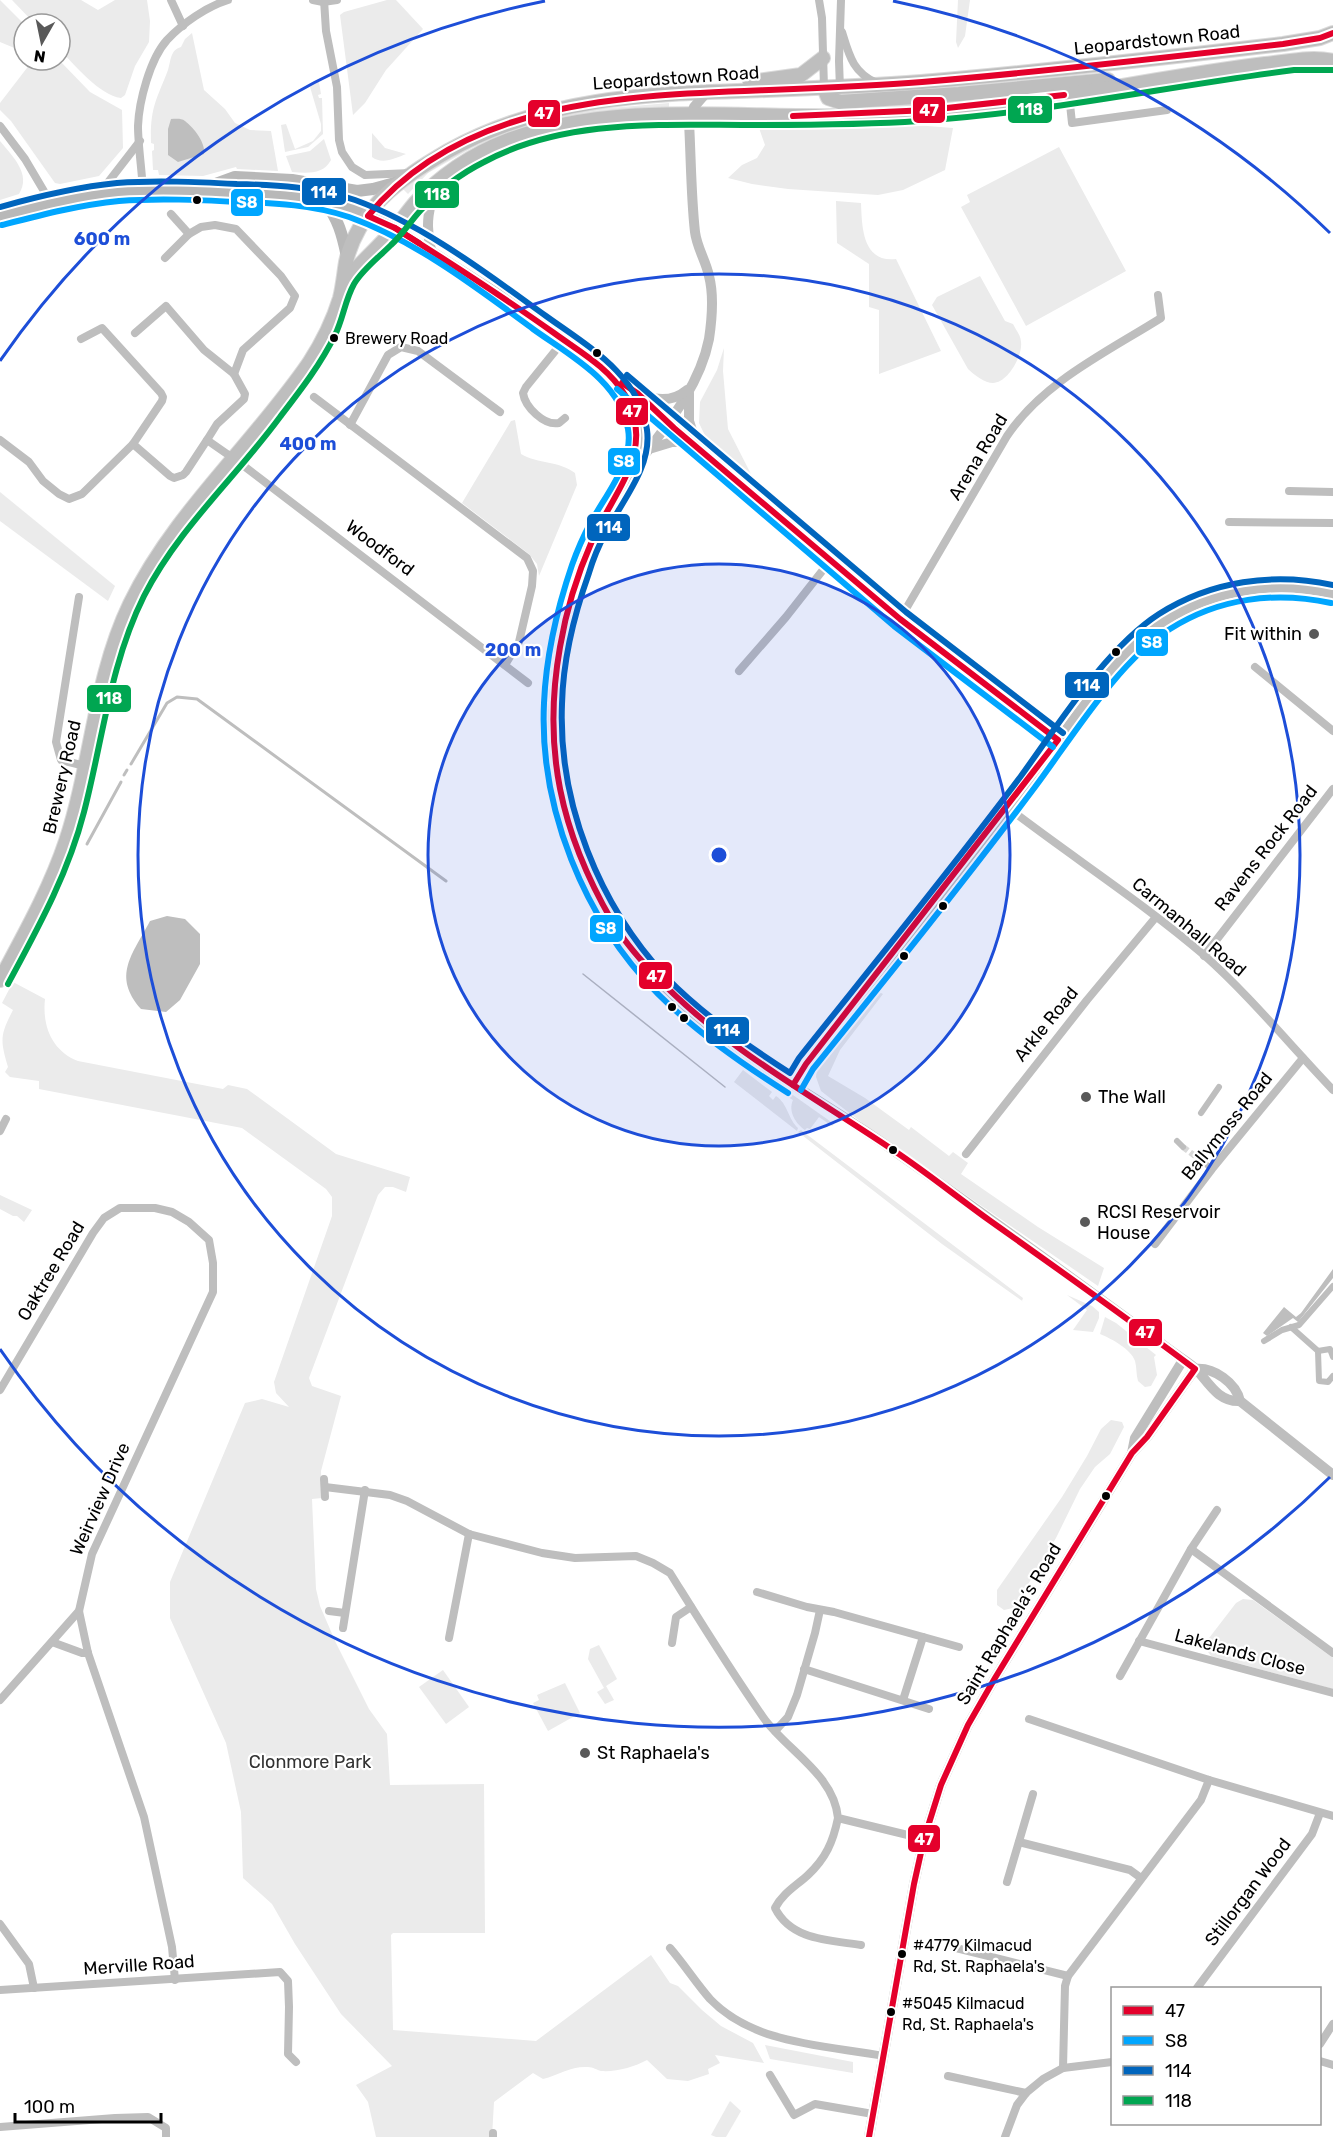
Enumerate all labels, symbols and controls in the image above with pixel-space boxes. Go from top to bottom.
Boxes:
north arrow [12,12,72,72]
street label: Leopardstown Road [1073,20,1241,60]
text: N [33,46,47,67]
street label: Leopardstown Road [592,61,760,95]
line badge: 118 [1007,95,1053,124]
line badge: 47 [912,96,946,124]
line badge: 47 [527,99,561,128]
text: 118 [1017,100,1044,119]
text: 47 [919,101,939,120]
text: 47 [534,104,554,123]
line badge: 114 [301,177,347,206]
line badge: 118 [414,180,460,209]
text: 114 [311,183,337,202]
text: 118 [424,185,451,204]
line badge: S8 [230,188,264,217]
text: S8 [236,193,258,212]
unlabelled marker [191,194,203,206]
text: 600 m [74,228,130,250]
place label: Brewery Road [345,329,448,348]
marker: Brewery Road [328,332,340,344]
unlabelled marker [591,347,603,359]
line badge: 47 [615,397,649,426]
text: 47 [622,402,642,421]
street label: Arena Road [944,410,1012,504]
text: 400 m [279,433,337,455]
line badge: S8 [607,447,641,476]
text: S8 [613,452,635,471]
line badge: 114 [586,513,631,542]
street label: Woodford [341,515,419,581]
text: 114 [596,518,622,537]
place label: Fit within [1224,623,1302,645]
marker: Fit within [1307,627,1321,641]
line badge: S8 [1135,628,1169,657]
text: S8 [1141,633,1163,652]
text: 200 m [485,639,541,661]
unlabelled marker [1110,646,1122,658]
line badge: 114 [1064,671,1110,699]
text: 114 [1074,676,1100,695]
line badge: 118 [86,684,132,713]
text: 118 [96,689,123,708]
street label: Brewery Road [38,718,86,836]
street label: Ravens Rock Road [1210,781,1322,915]
centre of rings [709,845,729,865]
street label: Carmanhall Road [1127,873,1251,981]
unlabelled marker [937,900,949,912]
line badge: S8 [589,914,624,943]
text: S8 [595,919,617,938]
unlabelled marker [898,950,910,962]
line badge: 47 [638,961,673,990]
text: 47 [646,967,666,986]
street label: Arkle Road [1009,982,1083,1066]
unlabelled marker [666,1001,678,1013]
unlabelled marker [678,1012,690,1024]
line badge: 114 [705,1016,750,1045]
text: 114 [714,1021,740,1040]
street label: Ballymoss Road [1177,1068,1277,1184]
place label: The Wall [1098,1086,1166,1108]
marker: The Wall [1079,1090,1093,1104]
unlabelled marker [887,1144,899,1156]
place label: RCSI Reservoir House [1097,1201,1220,1244]
marker: RCSI Reservoir House [1078,1215,1092,1229]
street label: Oaktree Road [13,1217,89,1325]
line badge: 47 [1128,1318,1163,1347]
text: 47 [1135,1323,1155,1342]
street label: Weirview Drive [65,1439,135,1559]
unlabelled marker [1100,1490,1112,1502]
street label: Saint Raphaela’s Road [952,1539,1066,1709]
street label: Lakelands Close [1172,1624,1308,1680]
place label: St Raphaela's [597,1742,710,1764]
marker: St Raphaela's [578,1746,592,1760]
park label: Clonmore Park [249,1751,372,1773]
line badge: 47 [907,1824,941,1853]
text: 47 [914,1830,934,1849]
street label: Stillorgan Wood [1200,1834,1296,1950]
place label: #4779 Kilmacud Rd, St. Raphaela's [913,1936,1045,1976]
marker: #4779 Kilmacud Rd, St. Raphaela's [896,1948,908,1960]
street label: Merville Road [83,1950,195,1980]
legend [1111,1987,1321,2125]
place label: #5045 Kilmacud Rd, St. Raphaela's [902,1994,1034,2034]
text: 47 [1165,2000,1185,2022]
marker: #5045 Kilmacud Rd, St. Raphaela's [885,2006,897,2018]
text: S8 [1165,2030,1188,2052]
text: 114 [1165,2060,1192,2082]
scale bar [15,2086,160,2124]
text: 118 [1165,2090,1192,2112]
text: 100 m [24,2096,75,2118]

